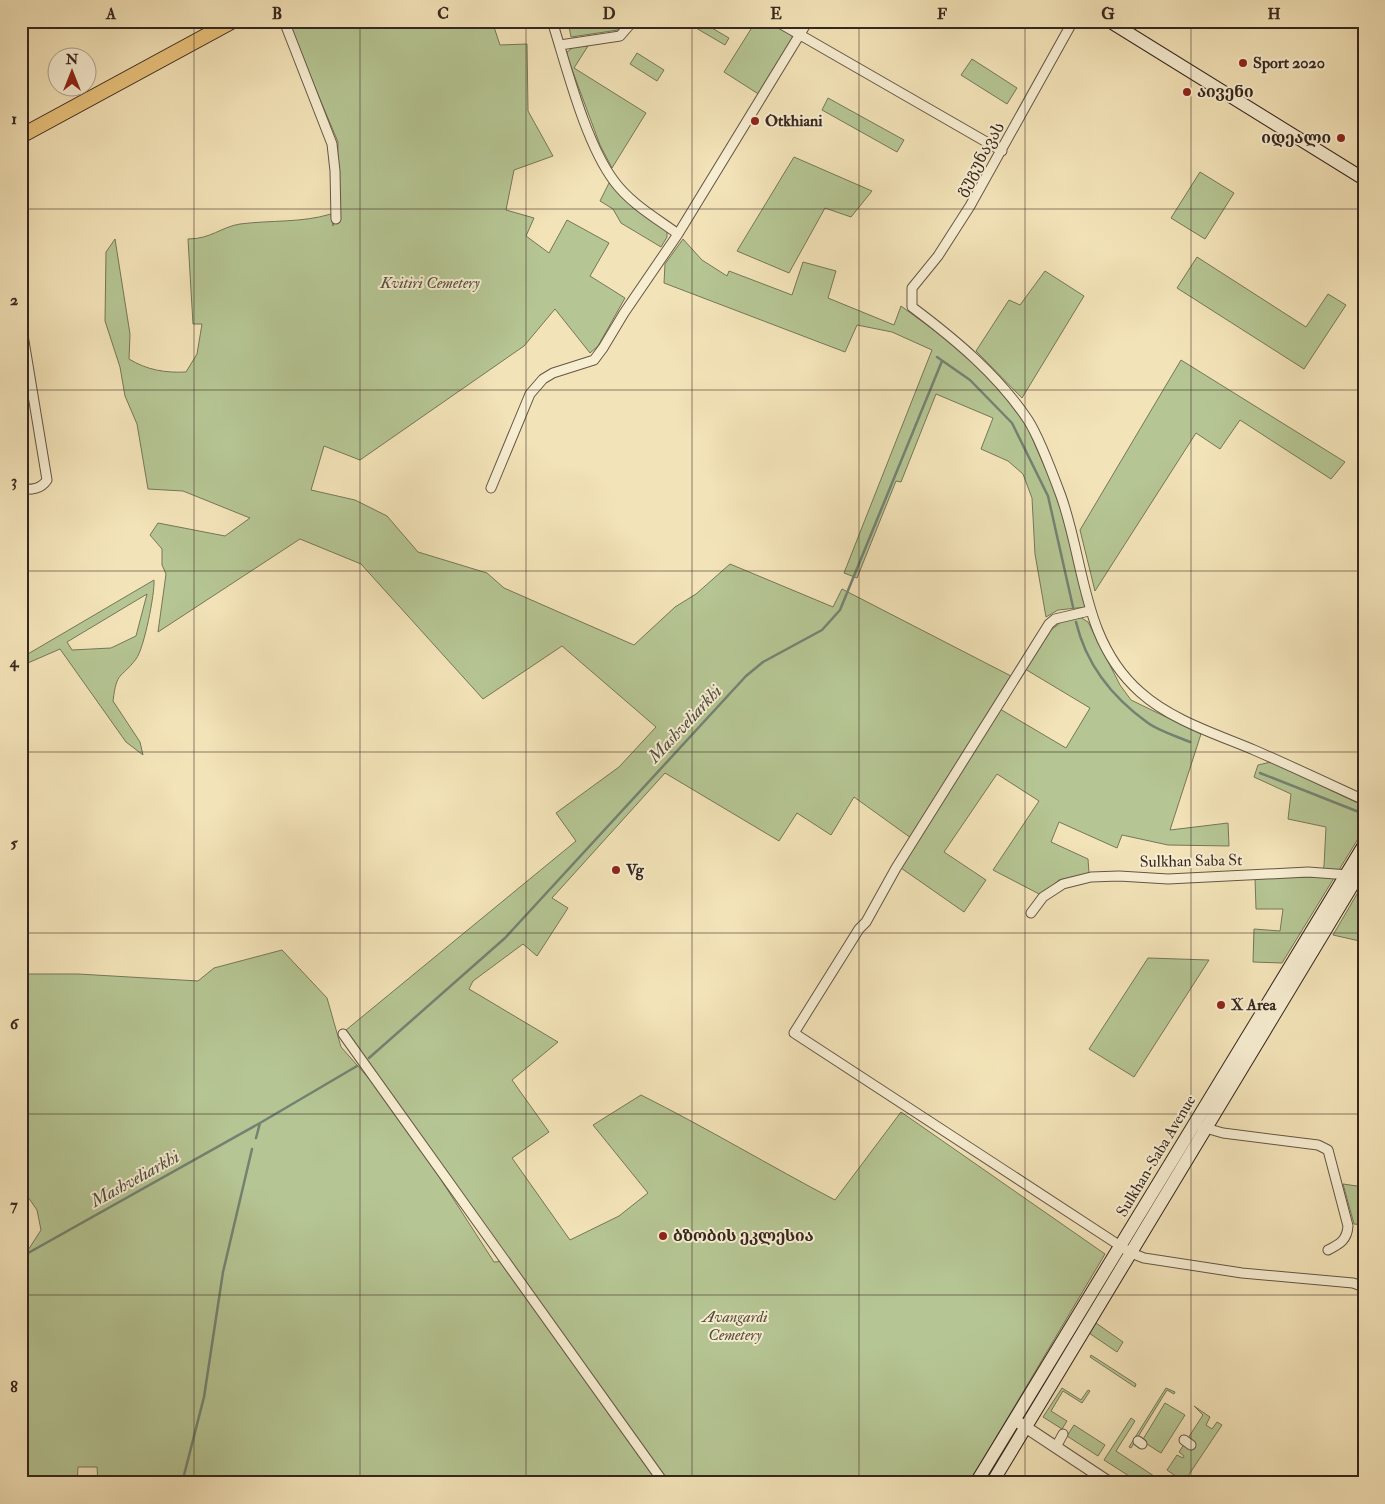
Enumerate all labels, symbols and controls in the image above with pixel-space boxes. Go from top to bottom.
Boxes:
text: A [105,4,117,24]
text: B [272,4,282,24]
text: C [437,4,449,24]
text: D [602,4,616,24]
text: E [770,4,782,24]
text: F [937,4,947,24]
text: G [1101,4,1115,24]
text: H [1267,4,1281,24]
north arrow [48,48,98,98]
text: N [65,51,79,68]
place label: Sport 2020 [1253,53,1325,74]
marker: Sport 2020 [1237,57,1249,69]
place label: აივენი [1197,82,1254,102]
marker: აივენი [1181,86,1193,98]
text: 1 [11,109,17,129]
place label: Otkhiani [765,111,823,131]
marker: Otkhiani [749,115,761,127]
street label: გუგუნავას [951,118,1009,200]
place label: იდეალი [1261,128,1331,148]
marker: იდეალი [1335,132,1347,144]
park label: Kvitiri Cemetery [379,273,480,293]
text: 2 [10,290,18,310]
text: 3 [11,471,17,491]
text: 4 [9,652,20,672]
water label: Mashveliarkhi [642,680,727,768]
text: 5 [10,833,18,853]
street label: Sulkhan Saba St [1139,850,1243,872]
place label: Vg [625,860,645,881]
marker: Vg [610,864,622,876]
place label: X Area [1231,995,1277,1015]
marker: X Area [1215,999,1227,1011]
text: 6 [10,1014,20,1034]
street label: Sulkhan-Saba Avenue [1112,1091,1200,1220]
water label: Mashveliarkhi [86,1145,184,1213]
text: 7 [10,1195,18,1215]
place label: ბზობის ეკლესია [673,1226,814,1246]
marker: ბზობის ეკლესია [657,1230,669,1242]
park label: Avangardi Cemetery [701,1307,768,1345]
text: 8 [10,1377,18,1397]

